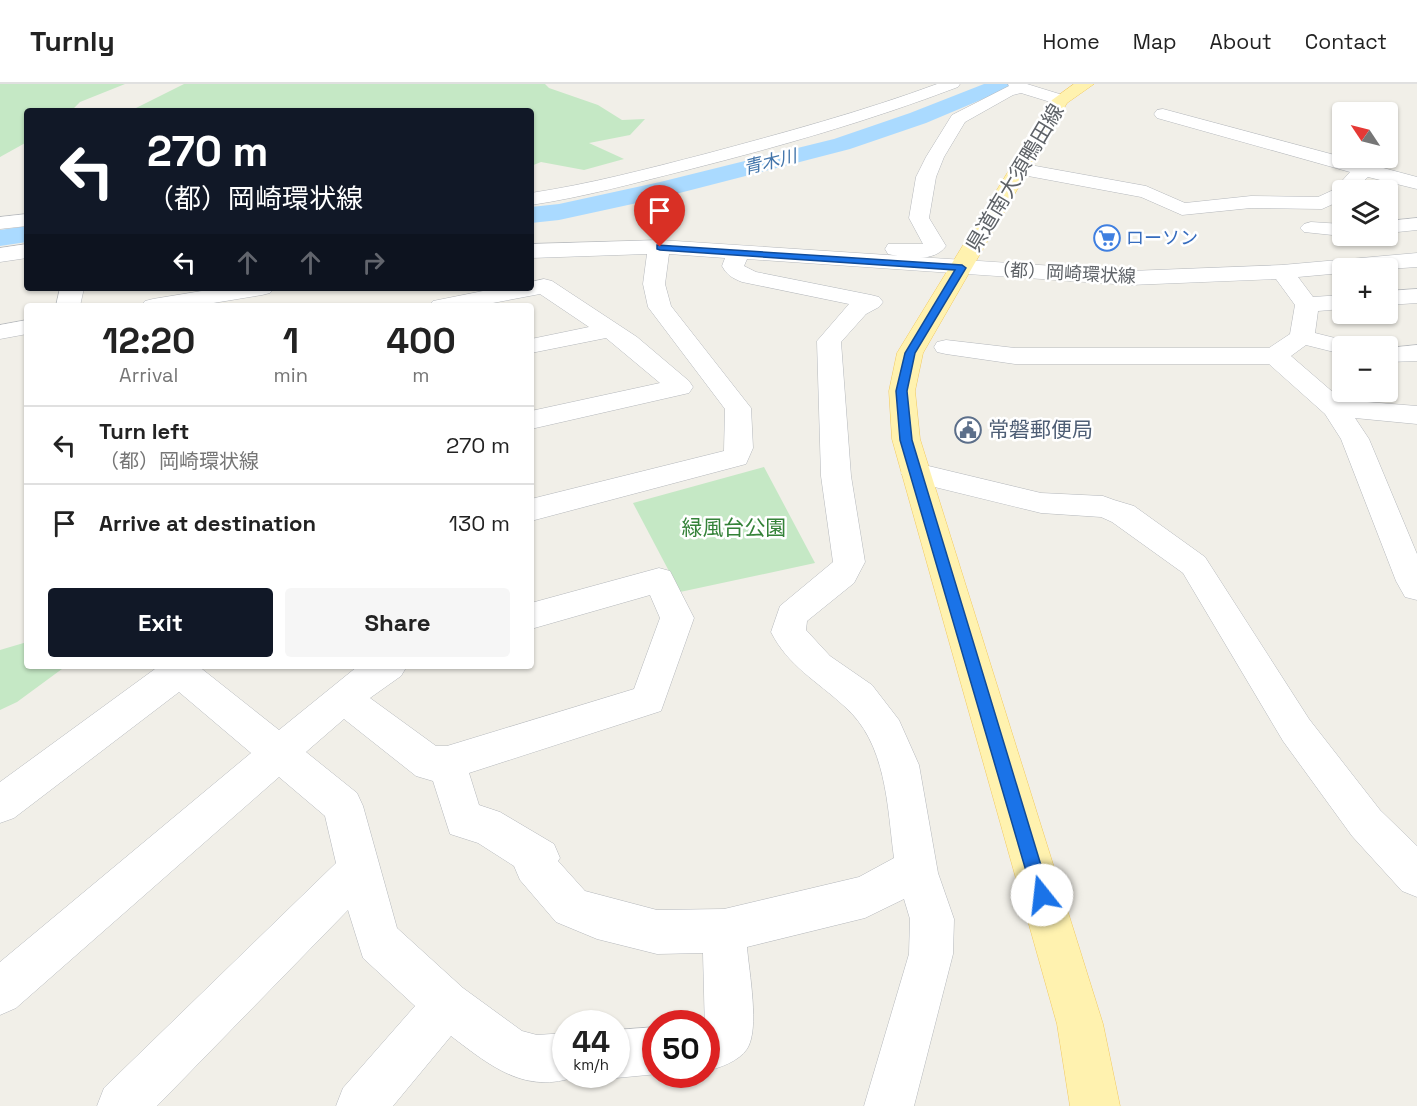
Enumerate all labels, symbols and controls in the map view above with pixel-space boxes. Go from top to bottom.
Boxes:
text: Turnly [30,23,115,59]
text: Home [1042,28,1100,55]
text: Map [1133,28,1177,55]
text: About [1210,28,1272,55]
text: Contact [1305,28,1387,55]
street label: 県道南大須鴨田線 [960,99,1069,257]
north arrow [1332,102,1398,168]
map controls [1332,102,1398,402]
text: 270 m [147,125,268,178]
icon: left [48,132,126,210]
water label: 青木川 [741,143,801,179]
button: layers [1332,180,1398,246]
text: （都）岡崎環状線 [147,181,363,216]
pin [634,185,685,247]
icon: arrive [643,194,676,227]
supermarket icon: ローソン [1092,223,1122,253]
place label: ローソン [1126,226,1198,249]
icon: left [168,246,201,279]
icon: ahead [231,246,264,279]
icon: ahead [294,246,327,279]
icon: right [357,246,390,279]
street label: （都）岡崎環状線 [992,257,1137,288]
button: + [1332,258,1398,324]
text: 12:20 [102,318,195,364]
text: 1 [283,318,299,364]
text: 400 [386,318,456,364]
button: − [1332,336,1398,402]
text: Arrival [119,362,179,388]
text: min [274,362,308,388]
text: m [412,362,430,388]
public building icon: 常磐郵便局 [953,415,983,445]
place label: 常磐郵便局 [988,416,1093,443]
text: Turn left [99,417,189,445]
icon: left [48,429,81,462]
text: 270 m [446,431,510,459]
text: （都）岡崎環状線 [99,448,259,474]
icon: arrive [48,507,81,540]
text: Arrive at destination [99,509,316,537]
text: 130 m [449,509,510,537]
park label: 緑風台公園 [682,514,787,541]
button: Exit [48,588,273,657]
button: Share [285,588,510,657]
position arrow [1010,863,1074,927]
speed limit sign: 50 [642,1010,720,1088]
text: 44 [572,1022,610,1061]
text: km/h [573,1055,609,1074]

